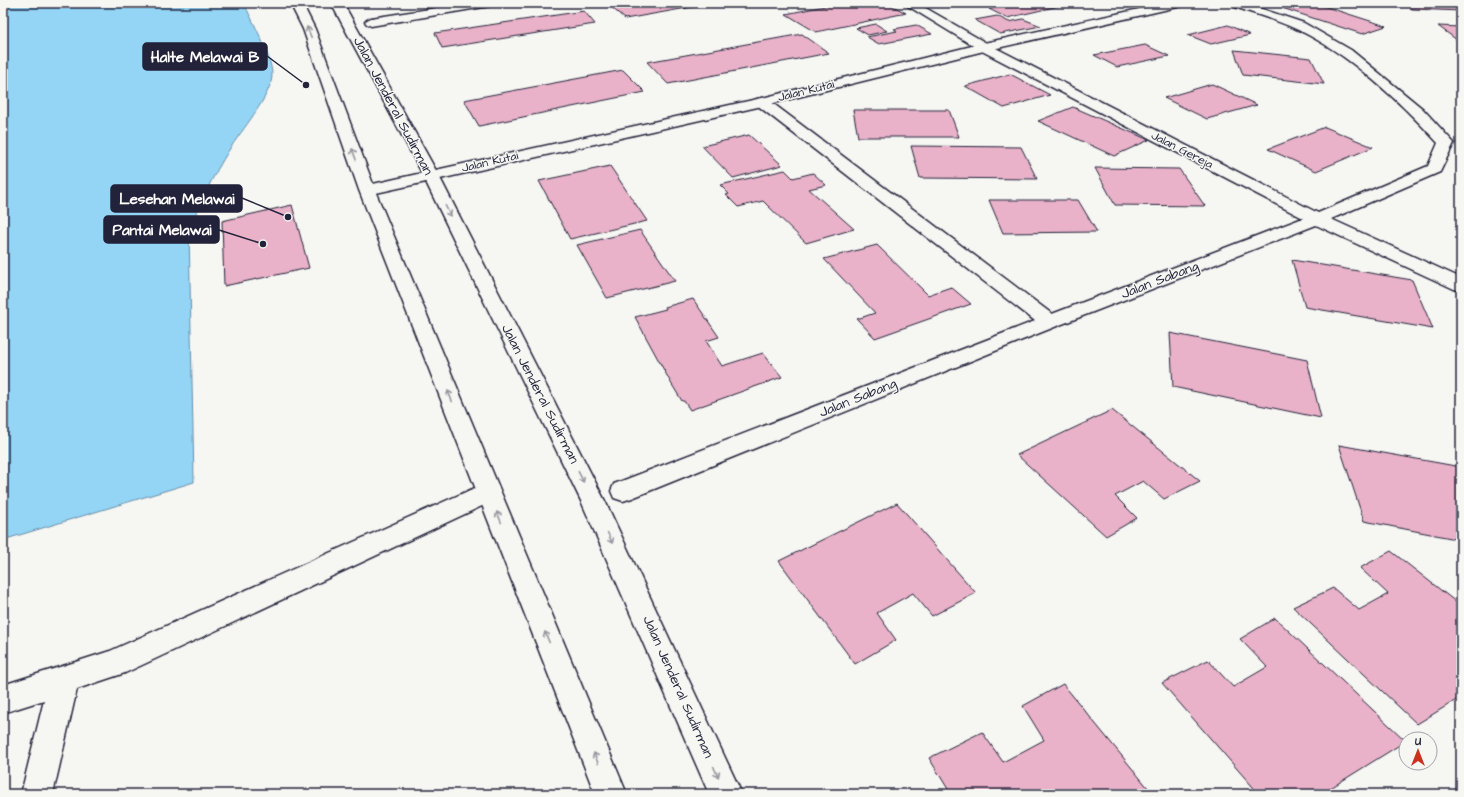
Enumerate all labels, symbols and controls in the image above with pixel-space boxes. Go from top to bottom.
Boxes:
one-way arrow [305,26,313,38]
street label: Jalan Jenderal Sudirman [348,33,438,179]
callout: Halte Melawai B [143,43,267,70]
text: Halte Melawai B [151,47,260,68]
street label: Jalan Kutai [776,76,836,106]
street label: Jalan Gereja [1148,127,1216,173]
one-way arrow [350,147,357,160]
street label: Jalan Kutai [460,147,520,177]
callout: Lesehan Melawai [111,185,242,212]
text: Lesehan Melawai [119,189,235,210]
one-way arrow [445,204,452,216]
callout: Pantai Melawai [104,216,219,243]
text: Pantai Melawai [112,220,212,241]
street label: Jalan Sabang [1118,256,1202,304]
street label: Jalan Jenderal Sudirman [496,321,584,467]
street label: Jalan Sabang [816,373,900,423]
one-way arrow [446,391,453,403]
one-way arrow [578,471,585,483]
one-way arrow [494,511,502,523]
one-way arrow [607,532,615,544]
street label: Jalan Jenderal Sudirman [638,613,718,761]
one-way arrow [543,632,551,644]
north arrow [1398,731,1438,771]
text: U [1414,734,1421,749]
one-way arrow [592,752,600,764]
one-way arrow [713,765,720,777]

